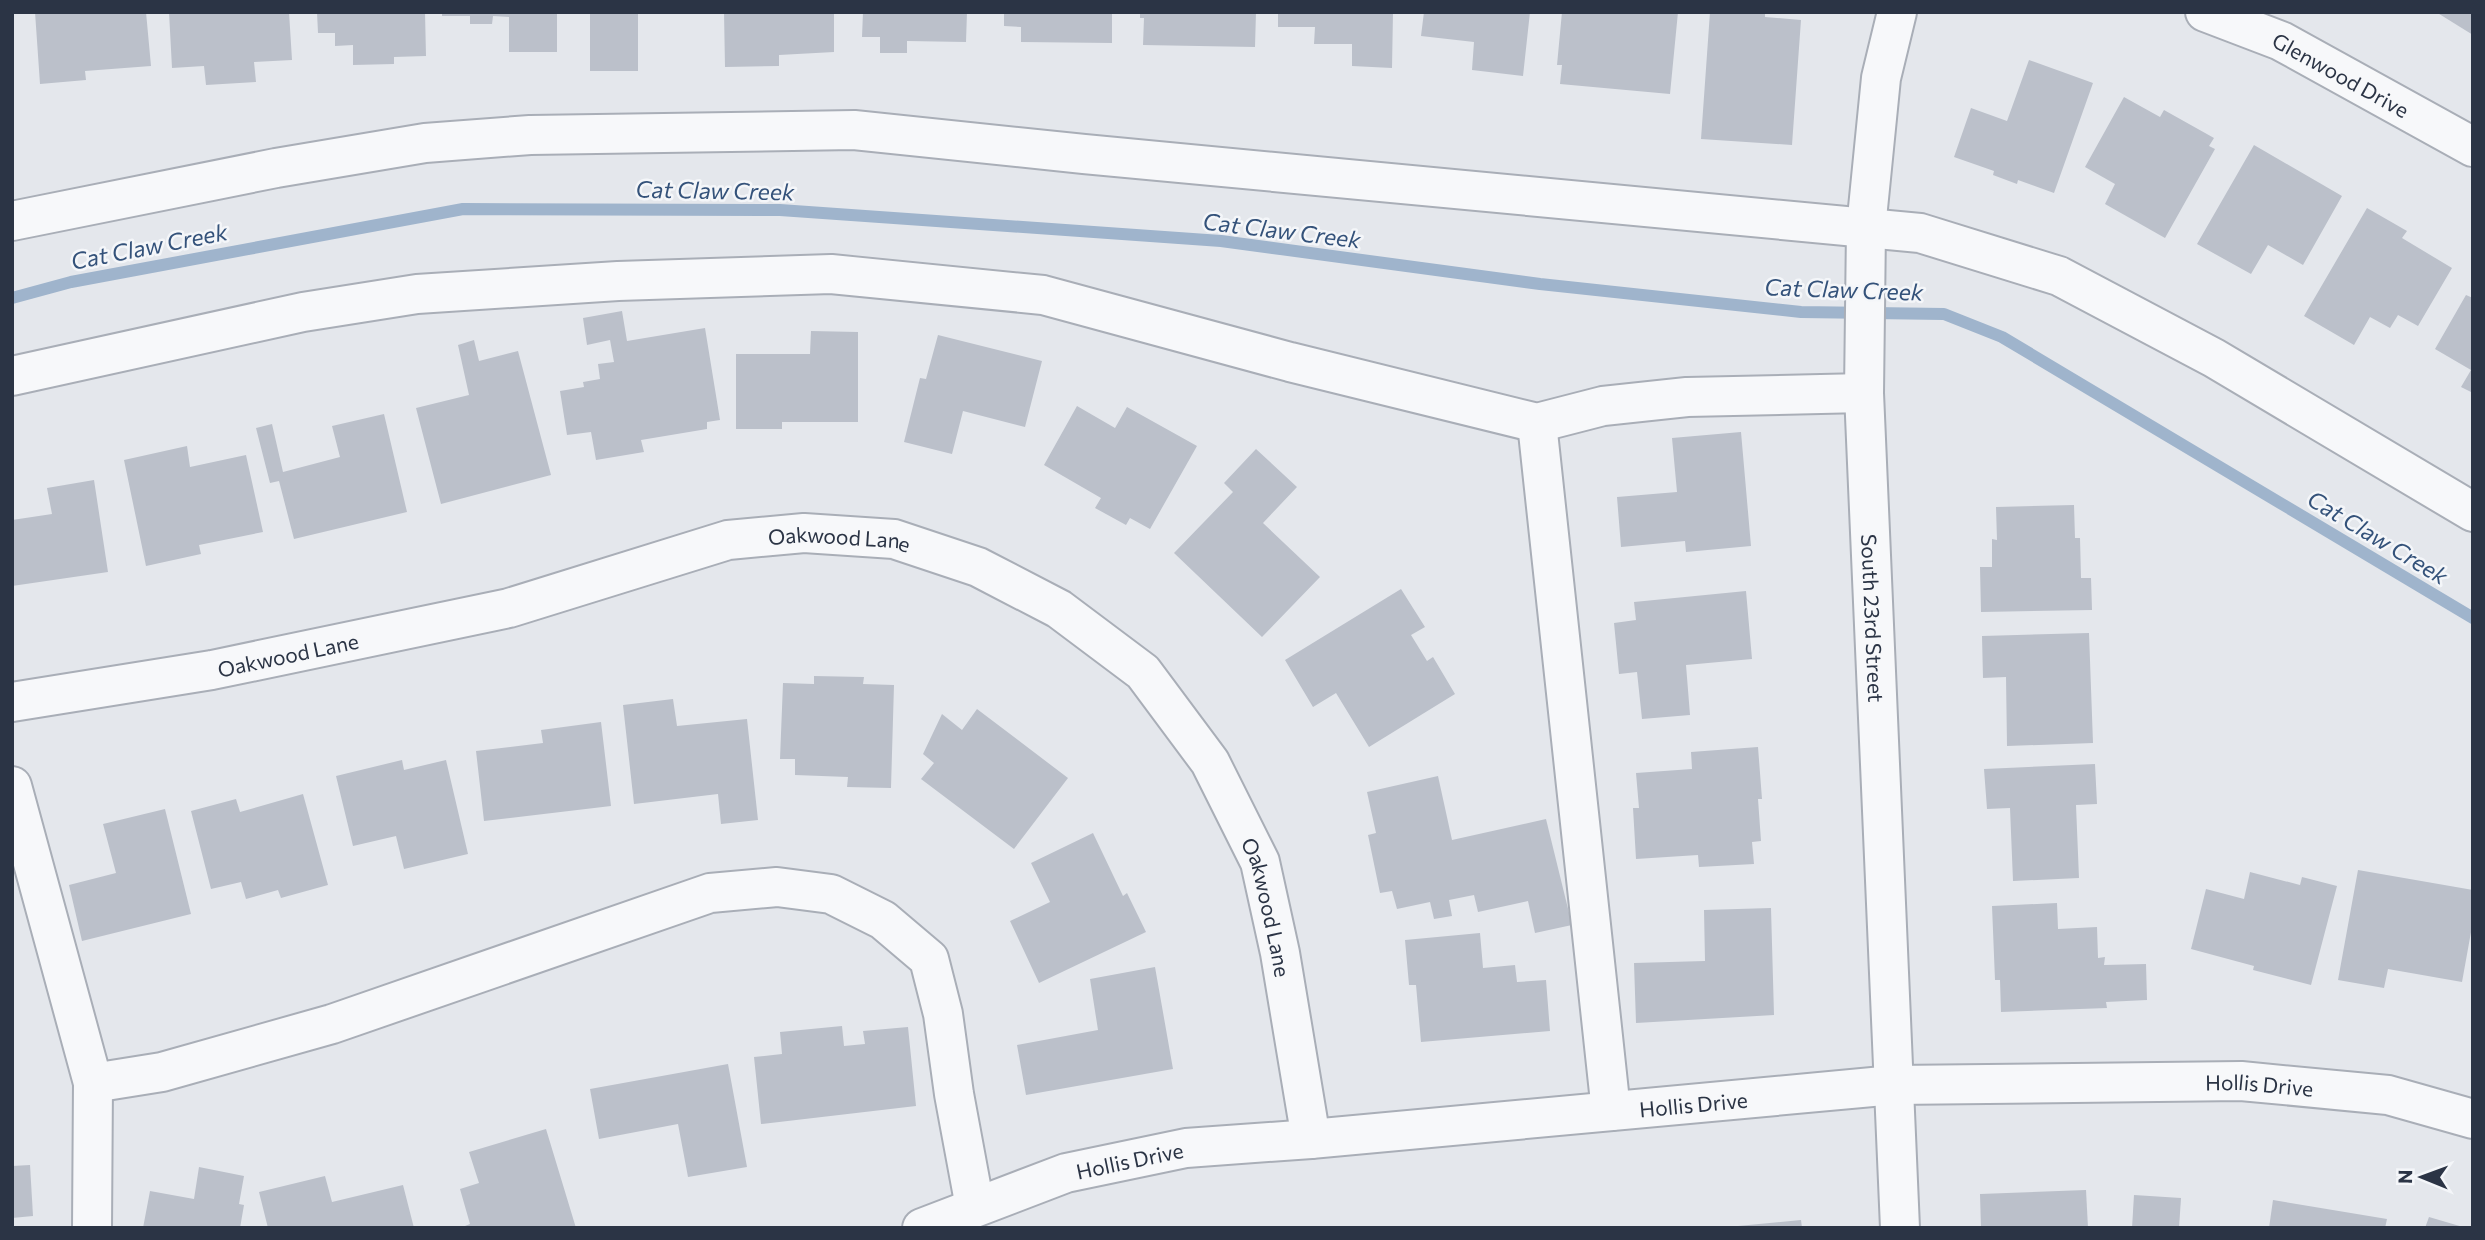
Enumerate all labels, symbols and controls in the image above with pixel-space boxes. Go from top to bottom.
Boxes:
street label: Glenwood Drive [2268,26,2414,122]
water label: Cat Claw Creek [635,175,795,205]
water label: Cat Claw Creek [1201,206,1363,254]
water label: Cat Claw Creek [68,217,230,275]
water label: Cat Claw Creek [1764,272,1924,306]
water label: Cat Claw Creek [2303,484,2454,590]
street label: Oakwood Lane [767,520,914,556]
street label: South 23rd Street [1858,533,1890,703]
street label: Oakwood Lane [215,627,361,681]
street label: Oakwood Lane [1237,833,1296,979]
street label: Hollis Drive [2205,1068,2315,1100]
street label: Hollis Drive [1638,1086,1749,1121]
street label: Hollis Drive [1074,1136,1185,1183]
north arrow [2387,1142,2457,1212]
text: N [2393,1169,2416,1184]

